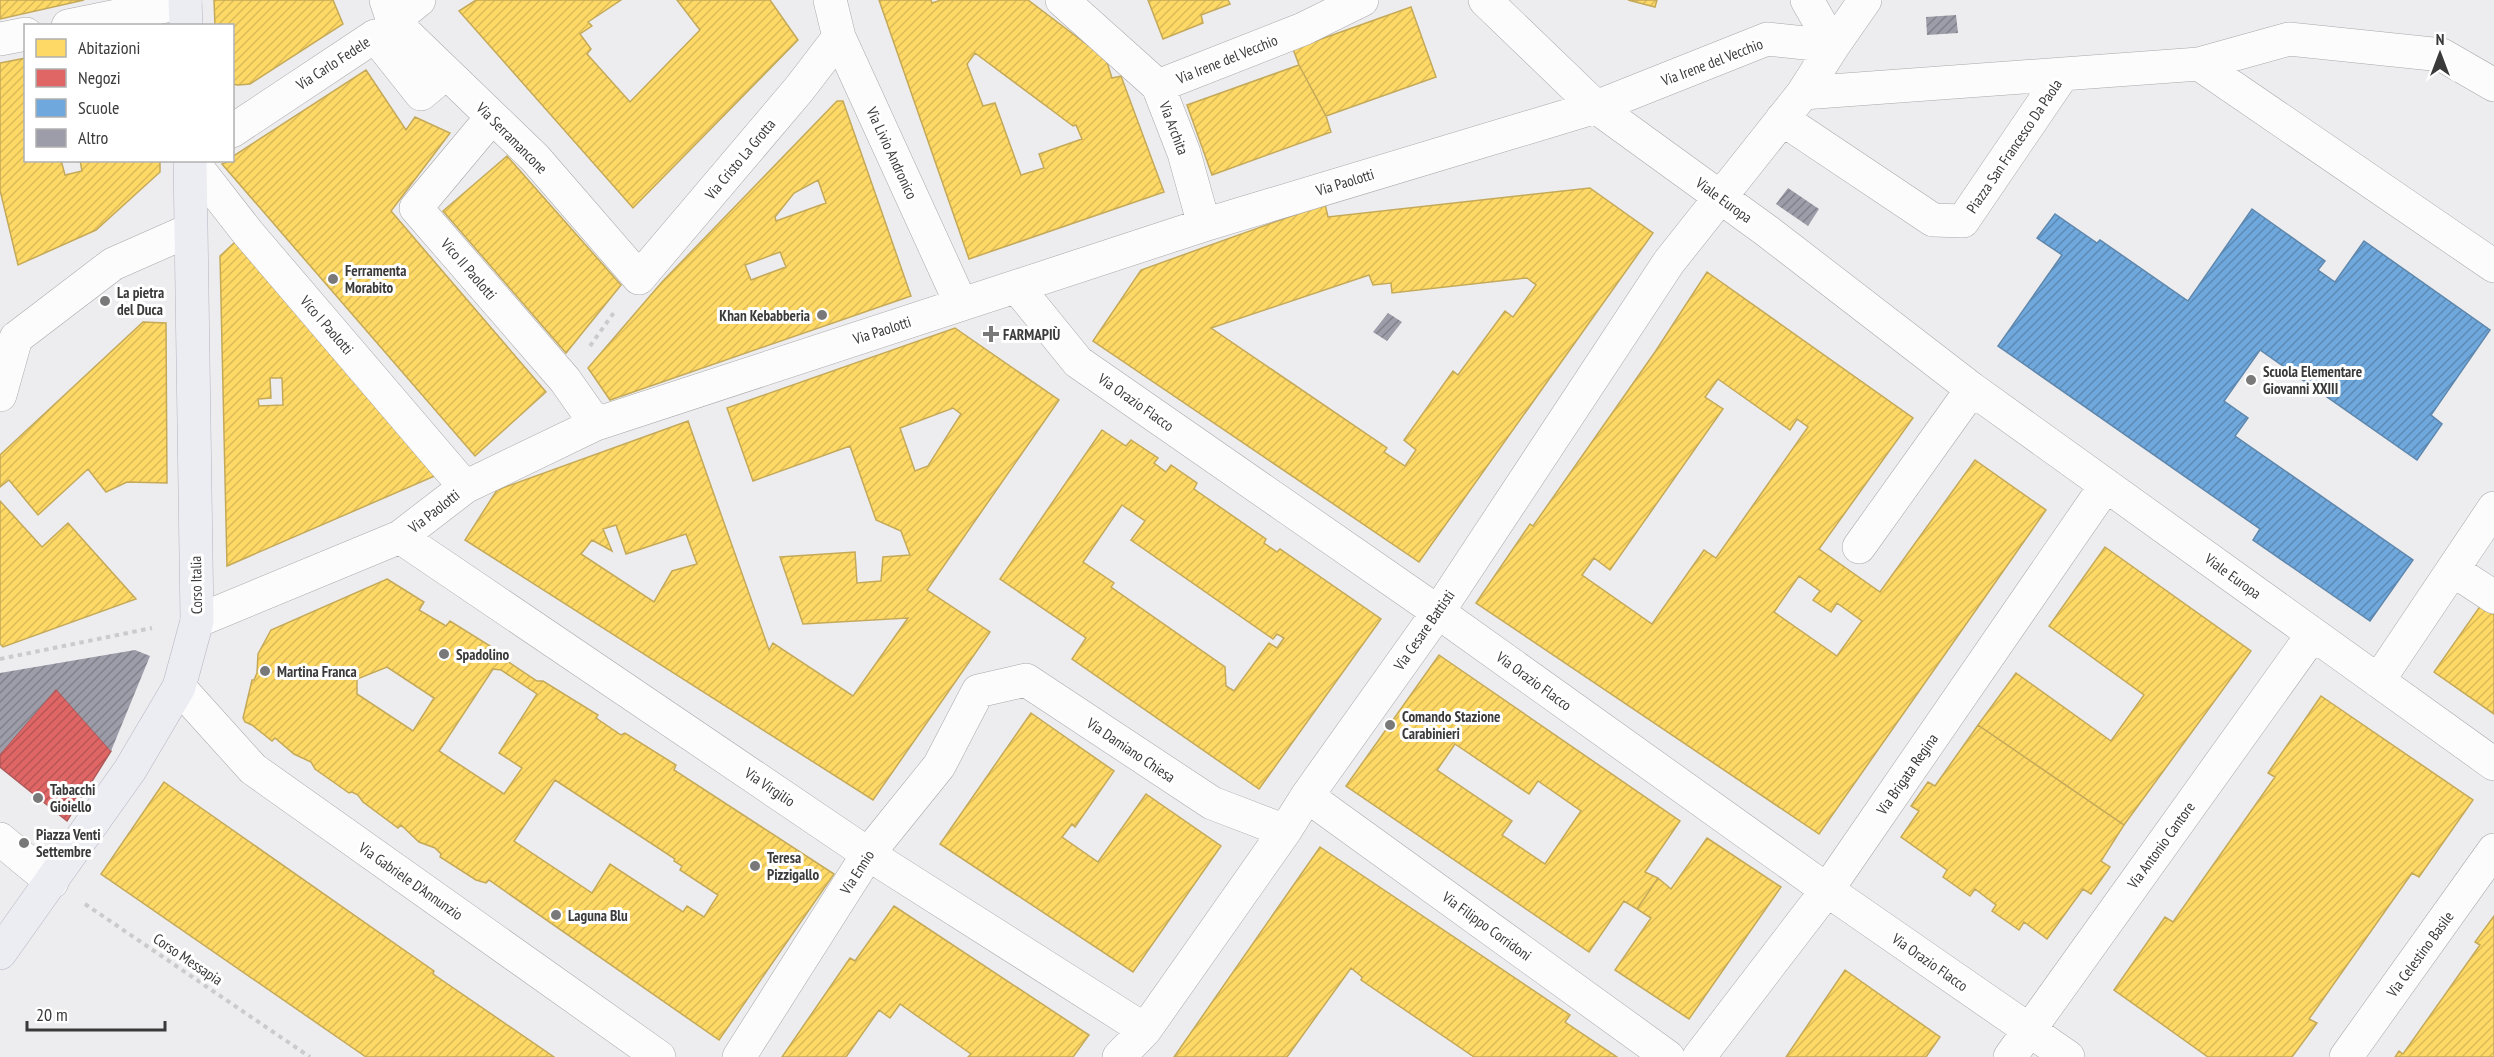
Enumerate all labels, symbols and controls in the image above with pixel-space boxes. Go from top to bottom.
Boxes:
legend [24,24,234,162]
north arrow [2410,24,2470,84]
text: N [2436,29,2444,49]
street label: Via Irene del Vecchio [1173,30,1280,88]
street label: Via Carlo Fedele [292,32,373,94]
street label: Via Irene del Vecchio [1658,34,1765,90]
text: Abitazioni [78,36,140,59]
text: Negozi [78,66,121,89]
street label: Piazza San Francesco Da Paola [1962,75,2066,217]
text: Scuole [78,96,119,119]
street label: Via Serramancone [472,98,552,178]
street label: Via Archita [1155,98,1193,157]
street label: Via Livio Andronico [862,103,922,202]
street label: Via Cristo La Grotta [700,115,779,204]
text: Altro [78,126,109,149]
street label: Via Paolotti [1313,164,1376,200]
street label: Viale Europa [1691,173,1756,227]
street label: Vico II Paolotti [436,234,501,304]
place label: Ferramenta Morabito [345,261,406,297]
marker: Ferramenta Morabito [326,272,340,286]
place label: La pietra del Duca [117,283,164,319]
street label: Vico I Paolotti [296,291,358,358]
marker: La pietra del Duca [98,294,112,308]
place label: Khan Kebabberia [719,306,810,325]
marker: Khan Kebabberia [815,308,829,322]
street label: Via Paolotti [850,312,913,349]
place label: FARMAPIÙ [1003,325,1061,344]
marker: FARMAPIÙ [984,327,998,341]
place label: Scuola Elementare Giovanni XXIII [2263,362,2362,398]
street label: Via Orazio Flacco [1094,368,1178,435]
marker: Scuola Elementare Giovanni XXIII [2244,373,2258,387]
street label: Via Paolotti [404,485,463,537]
street label: Viale Europa [2200,549,2265,603]
street label: Corso Italia [186,556,206,614]
street label: Via Cesare Battisti [1389,586,1459,675]
place label: Spadolino [456,645,510,664]
marker: Spadolino [437,647,451,661]
street label: Via Orazio Flacco [1492,647,1575,715]
place label: Martina Franca [277,662,357,681]
marker: Martina Franca [258,664,272,678]
place label: Comando Stazione Carabinieri [1402,707,1500,743]
street label: Via Damiano Chiesa [1082,713,1179,787]
marker: Comando Stazione Carabinieri [1383,718,1397,732]
street label: Via Brigata Regina [1872,730,1942,819]
street label: Via Virgilio [741,763,799,811]
place label: Tabacchi Gioiello [50,780,95,816]
marker: Tabacchi Gioiello [31,791,45,805]
street label: Via Antonio Cantore [2123,798,2199,893]
place label: Piazza Venti Settembre [36,825,101,861]
marker: Piazza Venti Settembre [17,836,31,850]
street label: Via Gabriele D'Annunzio [354,837,467,924]
street label: Via Ennio [835,846,878,898]
place label: Teresa Pizzigallo [767,848,819,884]
marker: Teresa Pizzigallo [748,859,762,873]
street label: Via Filippo Corridoni [1438,887,1535,965]
place label: Laguna Blu [568,906,628,925]
street label: Via Celestino Basile [2382,907,2458,1001]
marker: Laguna Blu [549,908,563,922]
street label: Via Orazio Flacco [1888,928,1972,995]
street label: Corso Messapia [150,929,226,989]
scale bar [27,994,165,1032]
text: 20 m [36,1003,68,1026]

